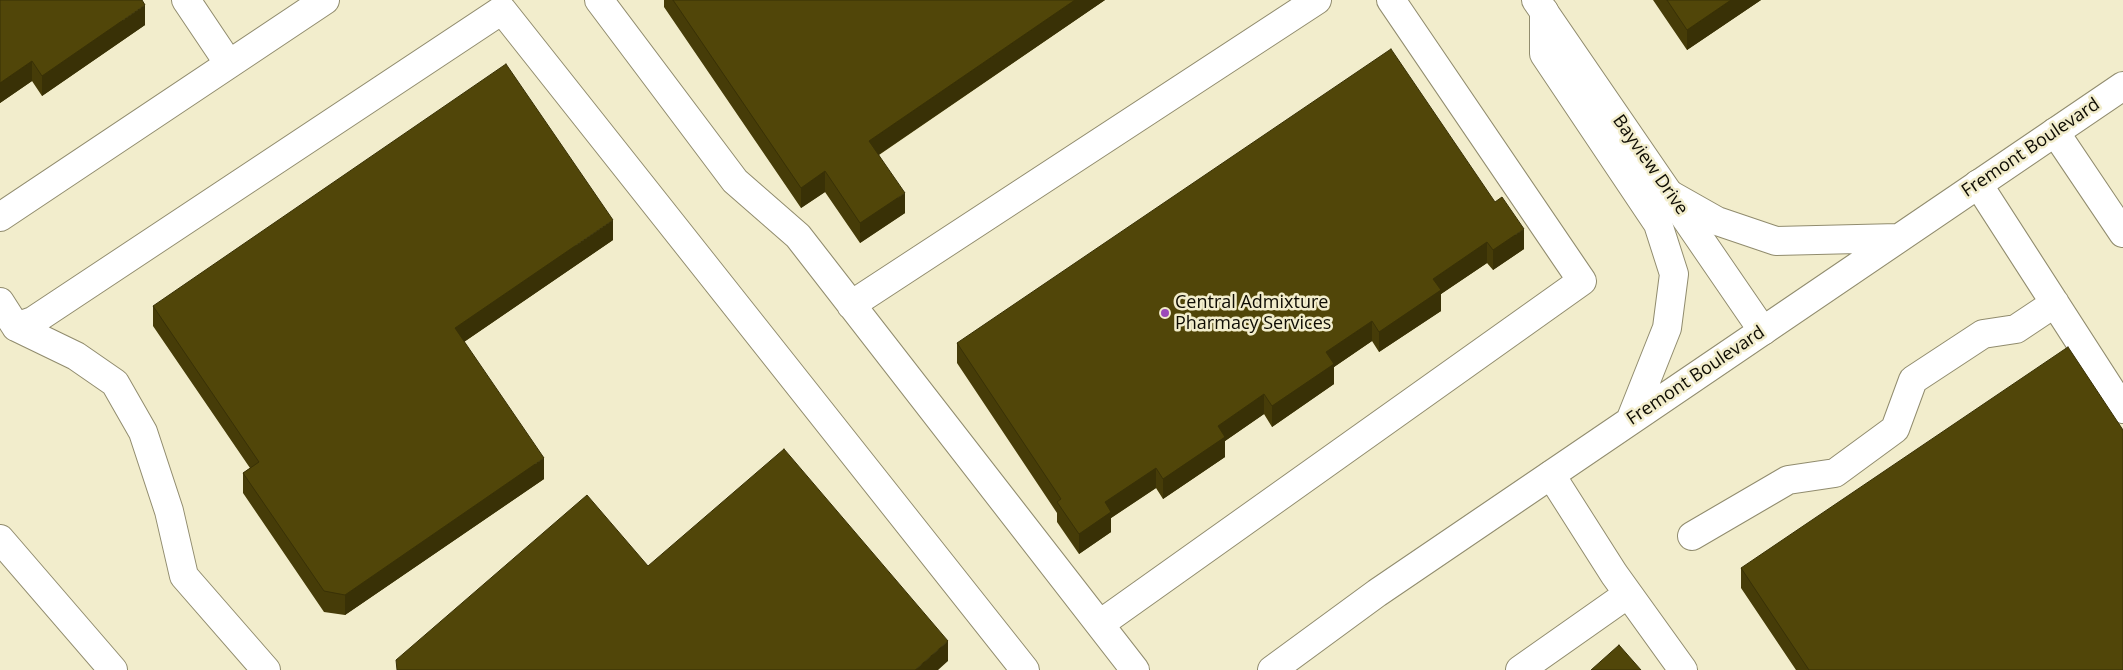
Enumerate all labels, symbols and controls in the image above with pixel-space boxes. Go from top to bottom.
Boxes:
street label: Fremont Boulevard [1958,94,2104,202]
street label: Bayview Drive [1608,111,1692,219]
place label: Central Admixture Pharmacy Services [1175,292,1331,334]
marker: Central Admixture Pharmacy Services [1159,307,1171,319]
street label: Fremont Boulevard [1623,322,1769,430]

